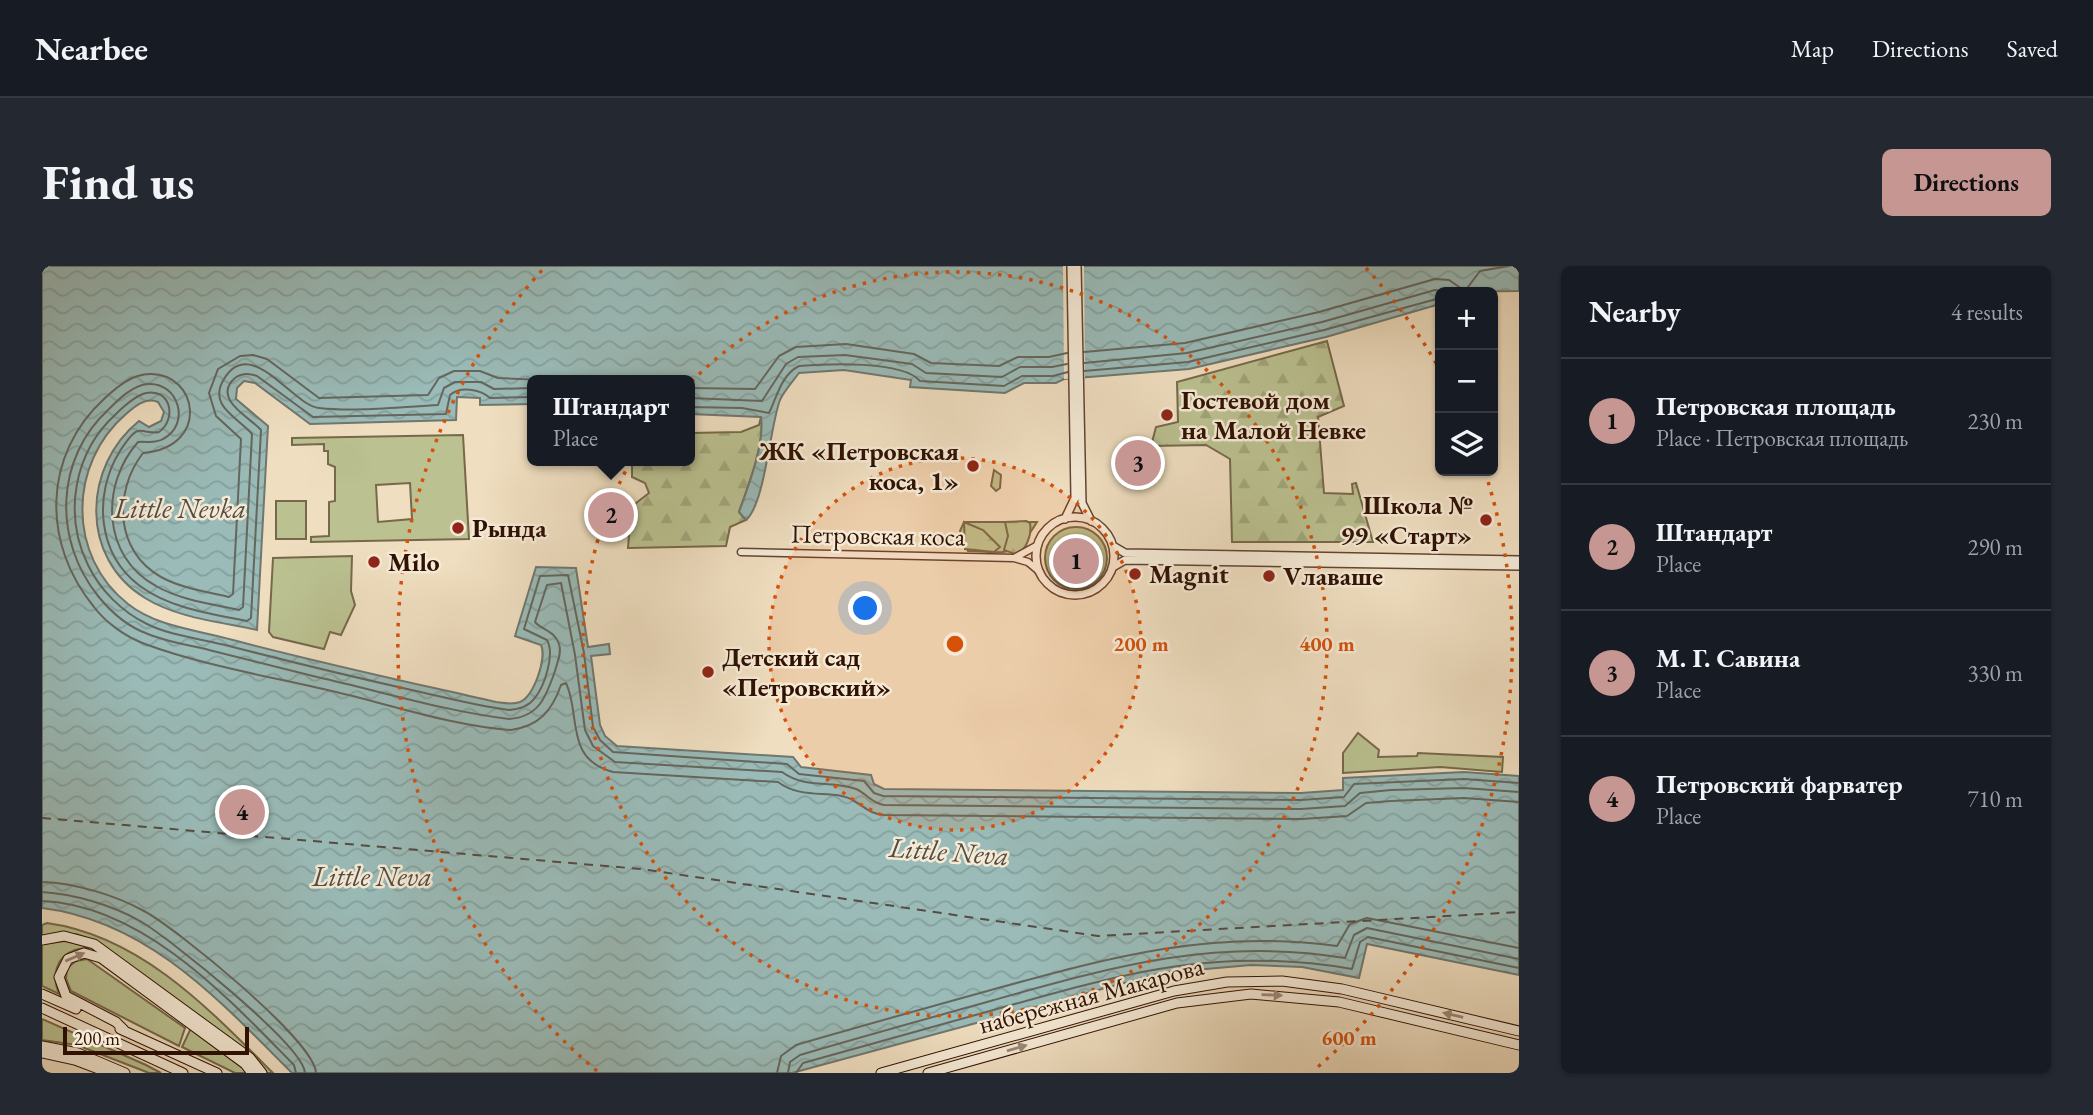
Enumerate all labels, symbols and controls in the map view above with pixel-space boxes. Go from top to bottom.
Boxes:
text: Nearbee [35,27,148,70]
text: Map [1791,33,1834,64]
text: Directions [1872,33,1969,64]
text: Saved [2007,33,2058,64]
button: Directions [1882,149,2051,216]
text: Find us [42,150,194,214]
map controls [1435,287,1498,476]
button: + [1435,287,1498,350]
text: Nearby [1589,292,1681,331]
text: 4 results [1951,297,2023,327]
button: − [1435,350,1498,413]
popup [527,375,695,466]
place label: Гостевой дом на Малой Невке [1181,383,1366,447]
text: Штандарт [553,389,669,423]
text: Петровская площадь [1656,389,1896,423]
text: 1 [1606,406,1618,436]
text: 230 m [1967,406,2023,436]
marker: Гостевой дом на Малой Невке [1159,407,1175,423]
button: layers [1435,413,1498,476]
text: Place [553,423,598,453]
text: Place · Петровская площадь [1656,423,1908,453]
place label: ЖК «Петровская коса, 1» [758,434,959,498]
pin: 3 [1115,437,1161,489]
marker: ЖК «Петровская коса, 1» [965,458,981,474]
place label: Школа № 99 «Старт» [1340,488,1474,552]
pin: 2 [588,489,634,541]
water label: Little Nevka [113,490,246,526]
place label: Рында [472,511,547,545]
marker: Школа № 99 «Старт» [1478,512,1494,528]
text: Штандарт [1656,515,1773,549]
street label: Петровская коса [790,516,966,554]
marker: Рында [450,520,466,536]
text: 2 [1606,532,1618,562]
text: 290 m [1967,532,2023,562]
pin: 1 [1053,535,1099,587]
place label: Milo [388,545,440,579]
text: Place [1656,549,1701,579]
marker: Milo [366,554,382,570]
place label: Magnit [1149,557,1229,591]
place label: Vлаваше [1283,559,1383,593]
marker: Magnit [1127,566,1143,582]
marker: Vлаваше [1261,568,1277,584]
your location [848,591,882,625]
text: 200 m [1113,630,1169,657]
text: 400 m [1299,630,1355,657]
centre of rings [943,632,967,656]
place label: Детский сад «Петровский» [722,640,891,704]
text: М. Г. Савина [1656,641,1800,675]
text: 3 [1606,658,1618,688]
text: 330 m [1967,658,2023,688]
marker: Детский сад «Петровский» [700,664,716,680]
text: Place [1656,675,1701,705]
text: Петровский фарватер [1656,767,1903,801]
text: 4 [1606,784,1618,814]
text: 710 m [1967,784,2023,814]
pin: 4 [219,786,265,838]
text: Place [1656,801,1701,831]
water label: Little Neva [887,829,1010,873]
water label: Little Neva [311,858,432,894]
street label: набережная Макарова [975,948,1208,1041]
one-way arrow [65,952,86,963]
one-way arrow [1261,989,1283,1000]
one-way arrow [1442,1009,1464,1020]
scale bar [63,1024,248,1056]
text: 600 m [1321,1024,1377,1051]
text: 200 m [74,1026,120,1051]
one-way arrow [1007,1043,1028,1053]

